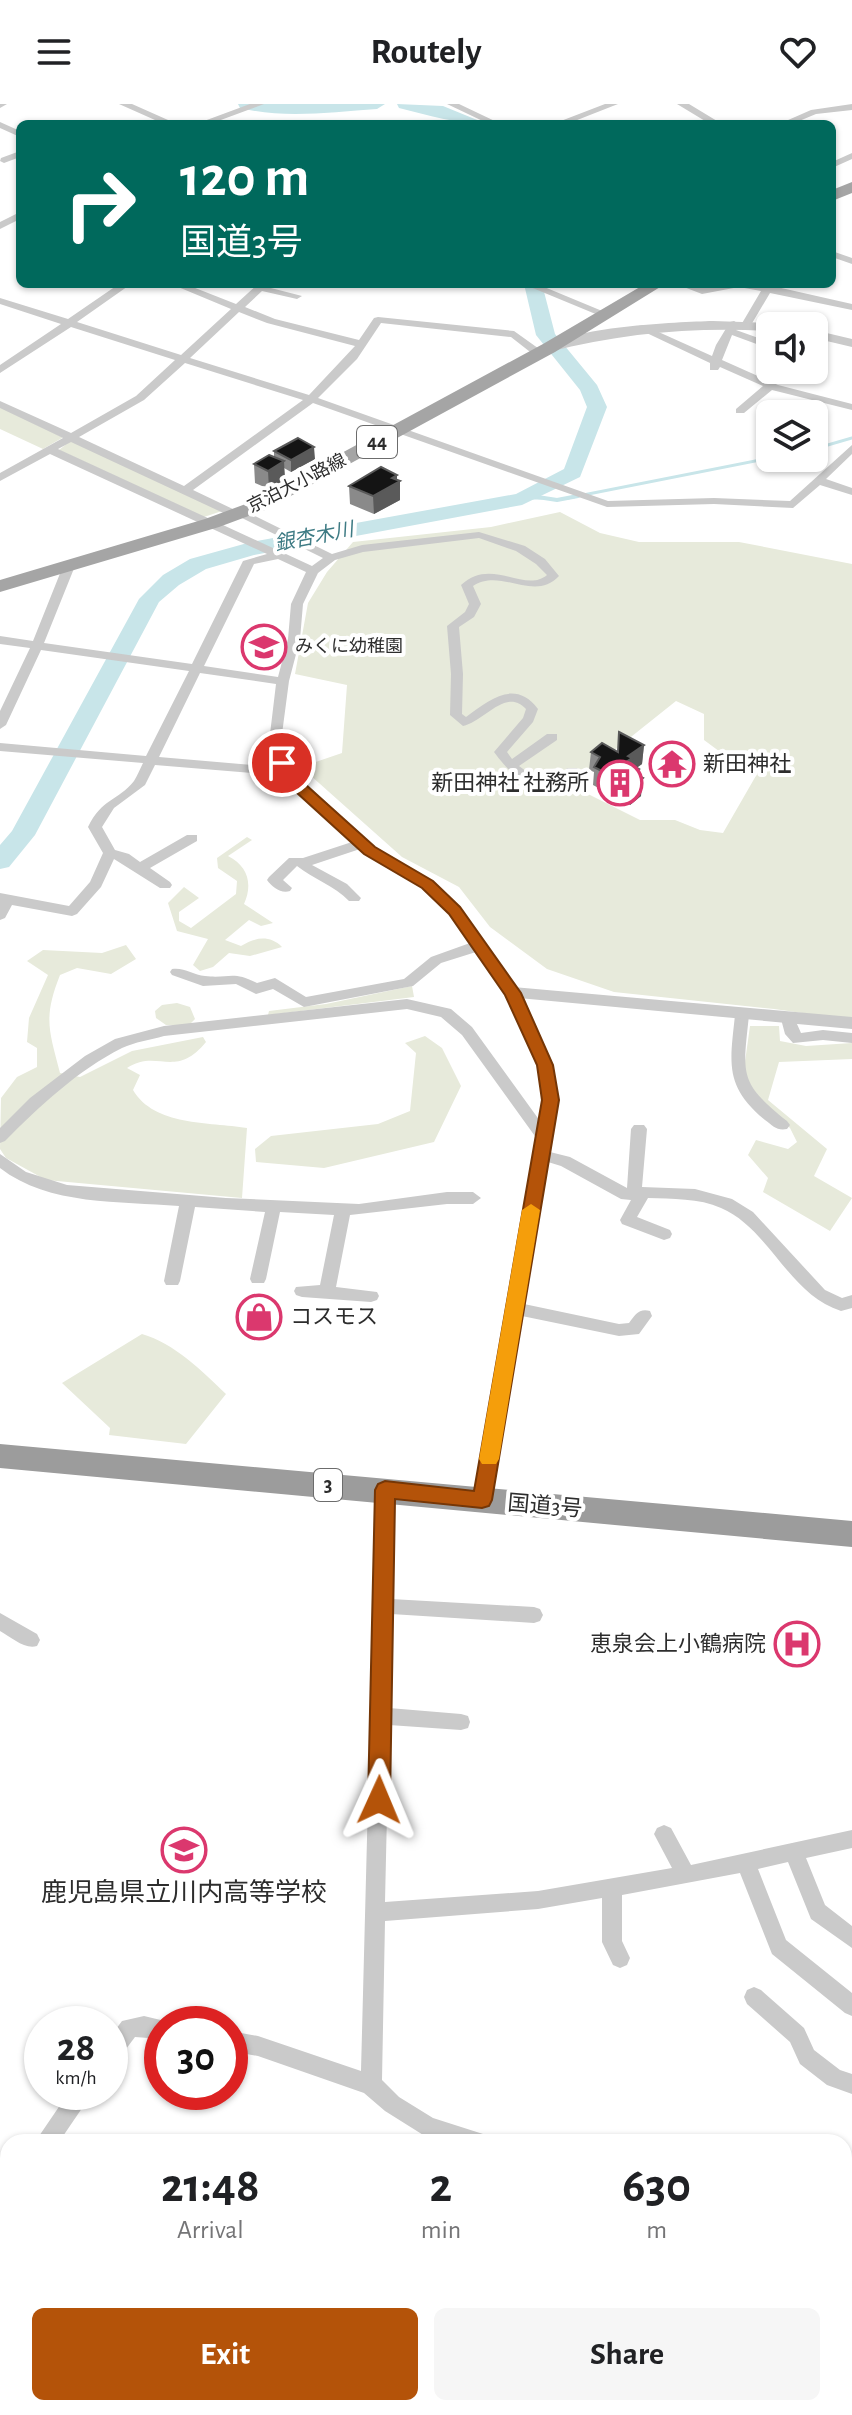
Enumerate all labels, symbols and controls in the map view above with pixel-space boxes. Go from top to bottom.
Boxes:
icon: menu [32,30,76,74]
icon: heart [776,30,820,74]
text: Routely [371,34,481,70]
text: 120 m [180,150,309,206]
icon: right [48,152,152,256]
text: 国道3号 [180,225,303,261]
map controls [756,312,828,472]
button: sound [756,312,828,384]
button: layers [756,400,828,472]
road number: 44 [357,426,397,458]
street label: 京泊大小路線 [244,450,349,517]
water label: 銀杏木川 [273,518,357,554]
school or university icon: みくに幼稚園 [240,623,288,671]
place label: みくに幼稚園 [295,636,403,656]
pin [248,729,316,797]
temple icon: 新田神社 [648,740,696,788]
icon: arrive [260,741,304,785]
place label: 新田神社 [703,752,791,775]
building icon: 新田神社 社務所 [596,759,644,807]
place label: 新田神社 社務所 [431,771,589,794]
shop icon: コスモス [235,1293,283,1341]
place label: コスモス [290,1306,378,1328]
road number: 3 [314,1469,342,1501]
street label: 国道3号 [507,1491,583,1520]
hospital icon: 恵泉会上小鶴病院 [773,1620,821,1668]
place label: 恵泉会上小鶴病院 [590,1632,766,1655]
position arrow [337,1758,421,1842]
school or university icon: 鹿児島県立川内高等学校 [160,1826,208,1874]
place label: 鹿児島県立川内高等学校 [41,1878,327,1906]
speed limit sign: 30 [144,2006,248,2110]
text: 28 [57,2028,95,2068]
text: km/h [55,2068,97,2088]
text: 21:48 [161,2163,260,2211]
text: 2 [430,2163,452,2211]
text: 630 [622,2163,691,2211]
text: Arrival [177,2217,244,2243]
text: min [421,2217,461,2243]
text: m [646,2217,667,2243]
button: Exit [32,2308,418,2400]
button: Share [434,2308,820,2400]

